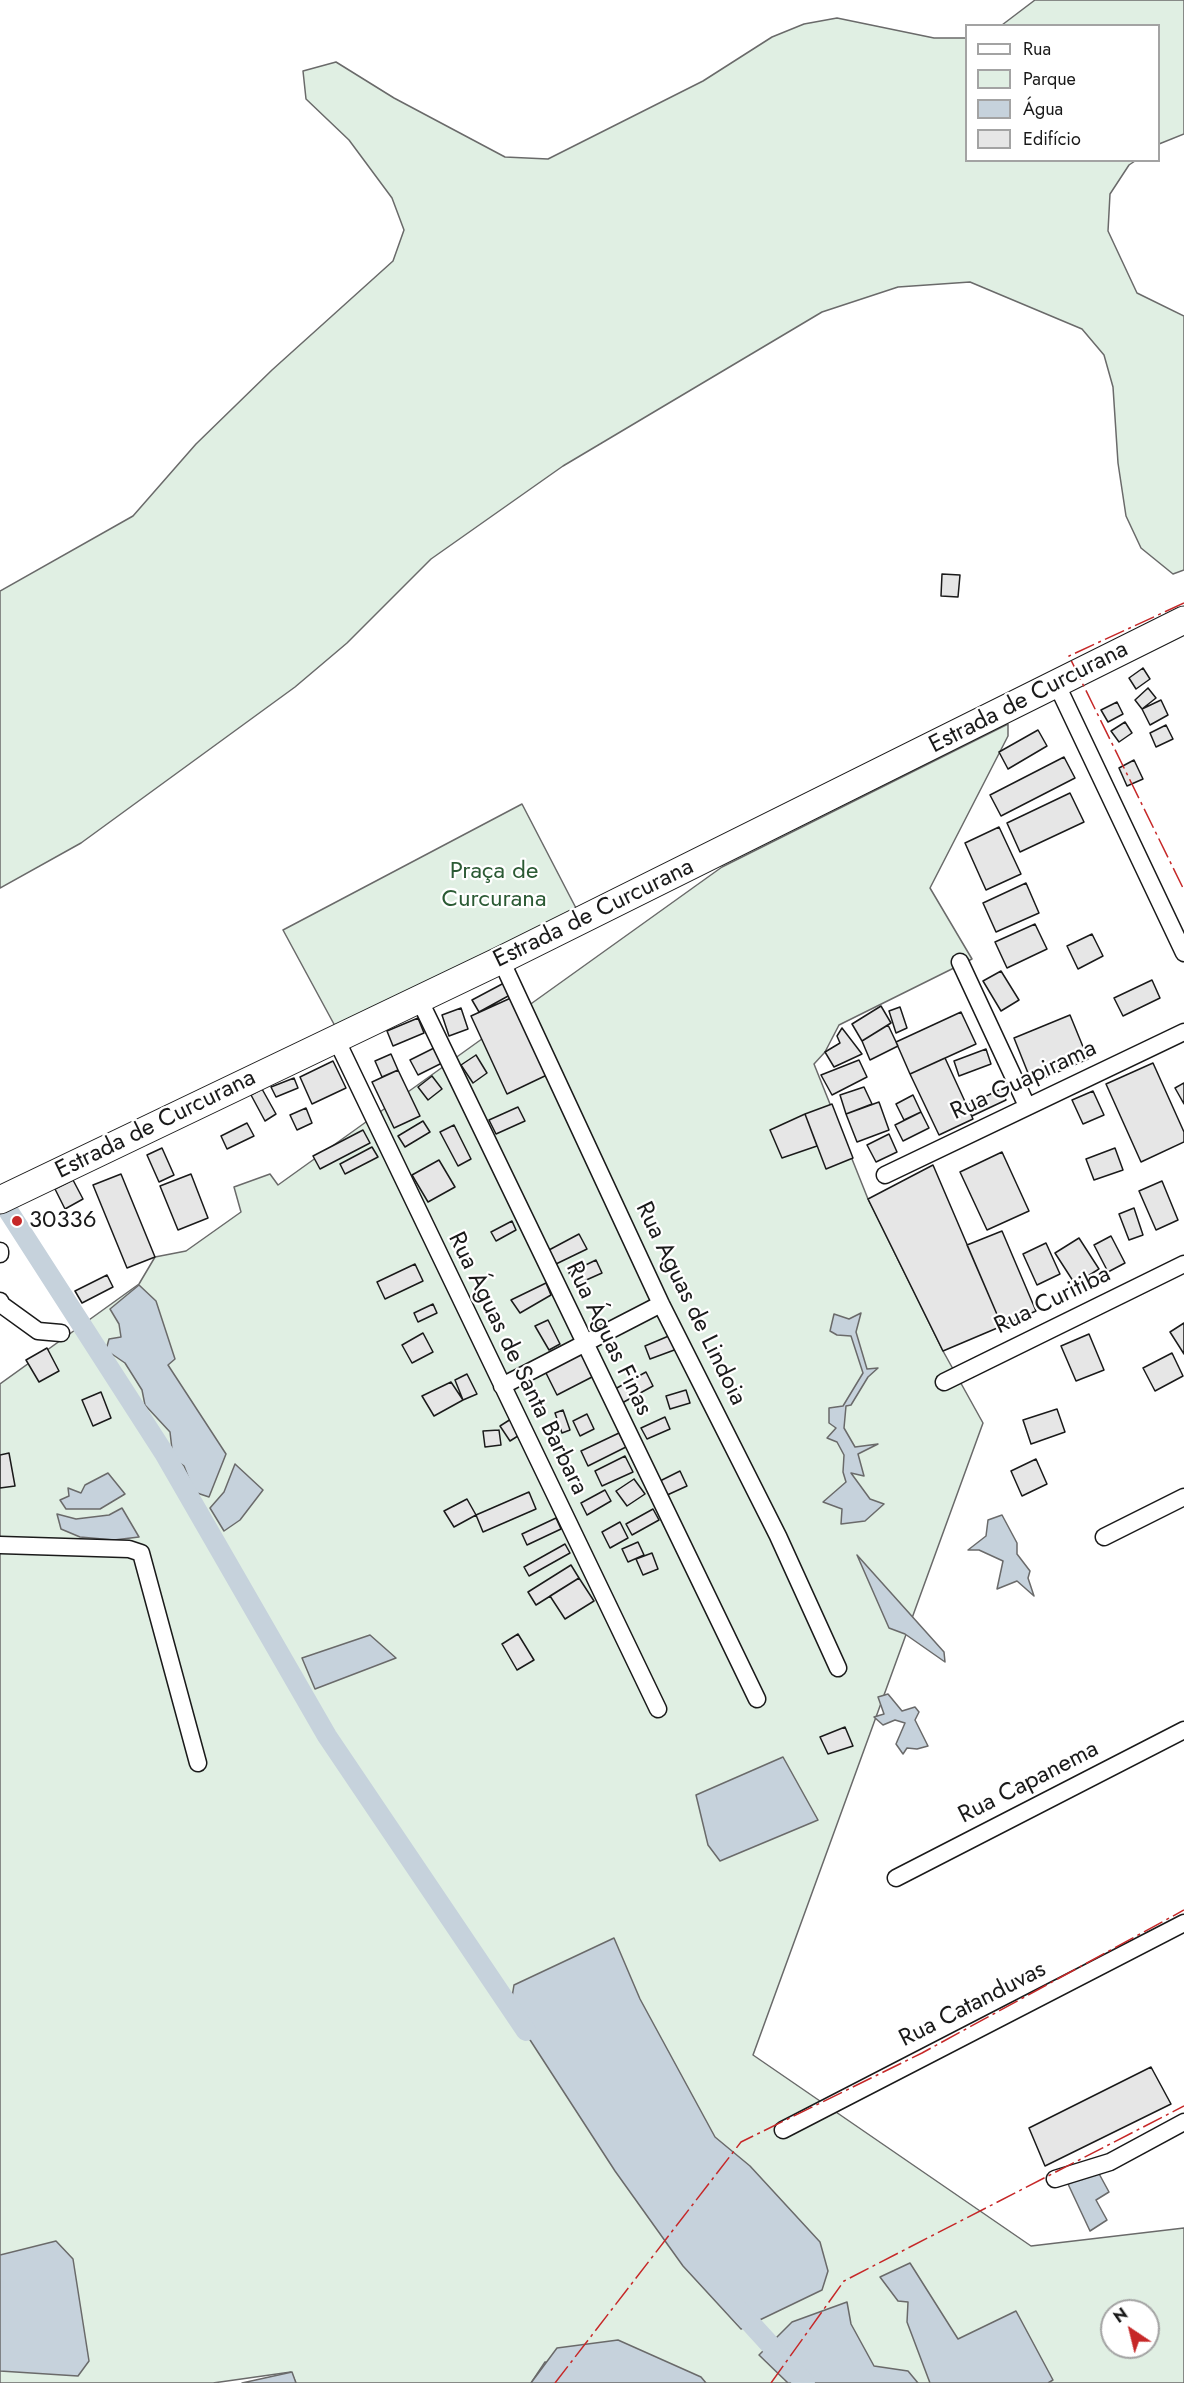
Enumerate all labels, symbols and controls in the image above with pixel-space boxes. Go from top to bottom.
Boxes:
legend [965,24,1160,162]
text: Rua [1023,36,1051,62]
text: Parque [1023,66,1076,92]
text: Água [1023,96,1063,122]
text: Edifício [1023,126,1081,152]
street label: Estrada de Curcurana [925,635,1133,761]
street label: Estrada de Curcurana [489,853,699,975]
park label: Praça de Curcurana [442,858,546,914]
street label: Rua Guapirama [947,1035,1101,1127]
street label: Estrada de Curcurana [51,1064,261,1186]
street label: Rua Aguas de Lindoia [628,1198,752,1410]
place label: 30336 [29,1207,97,1235]
marker: 30336 [10,1214,24,1228]
street label: Rua Águas de Santa Barbara [441,1228,593,1500]
street label: Rua Águas Finas [558,1257,658,1421]
street label: Rua Curitiba [990,1261,1116,1341]
street label: Rua Capanema [954,1735,1104,1831]
street label: Rua Catanduvas [895,1956,1051,2054]
north arrow [1100,2299,1160,2359]
text: N [1109,2302,1132,2329]

